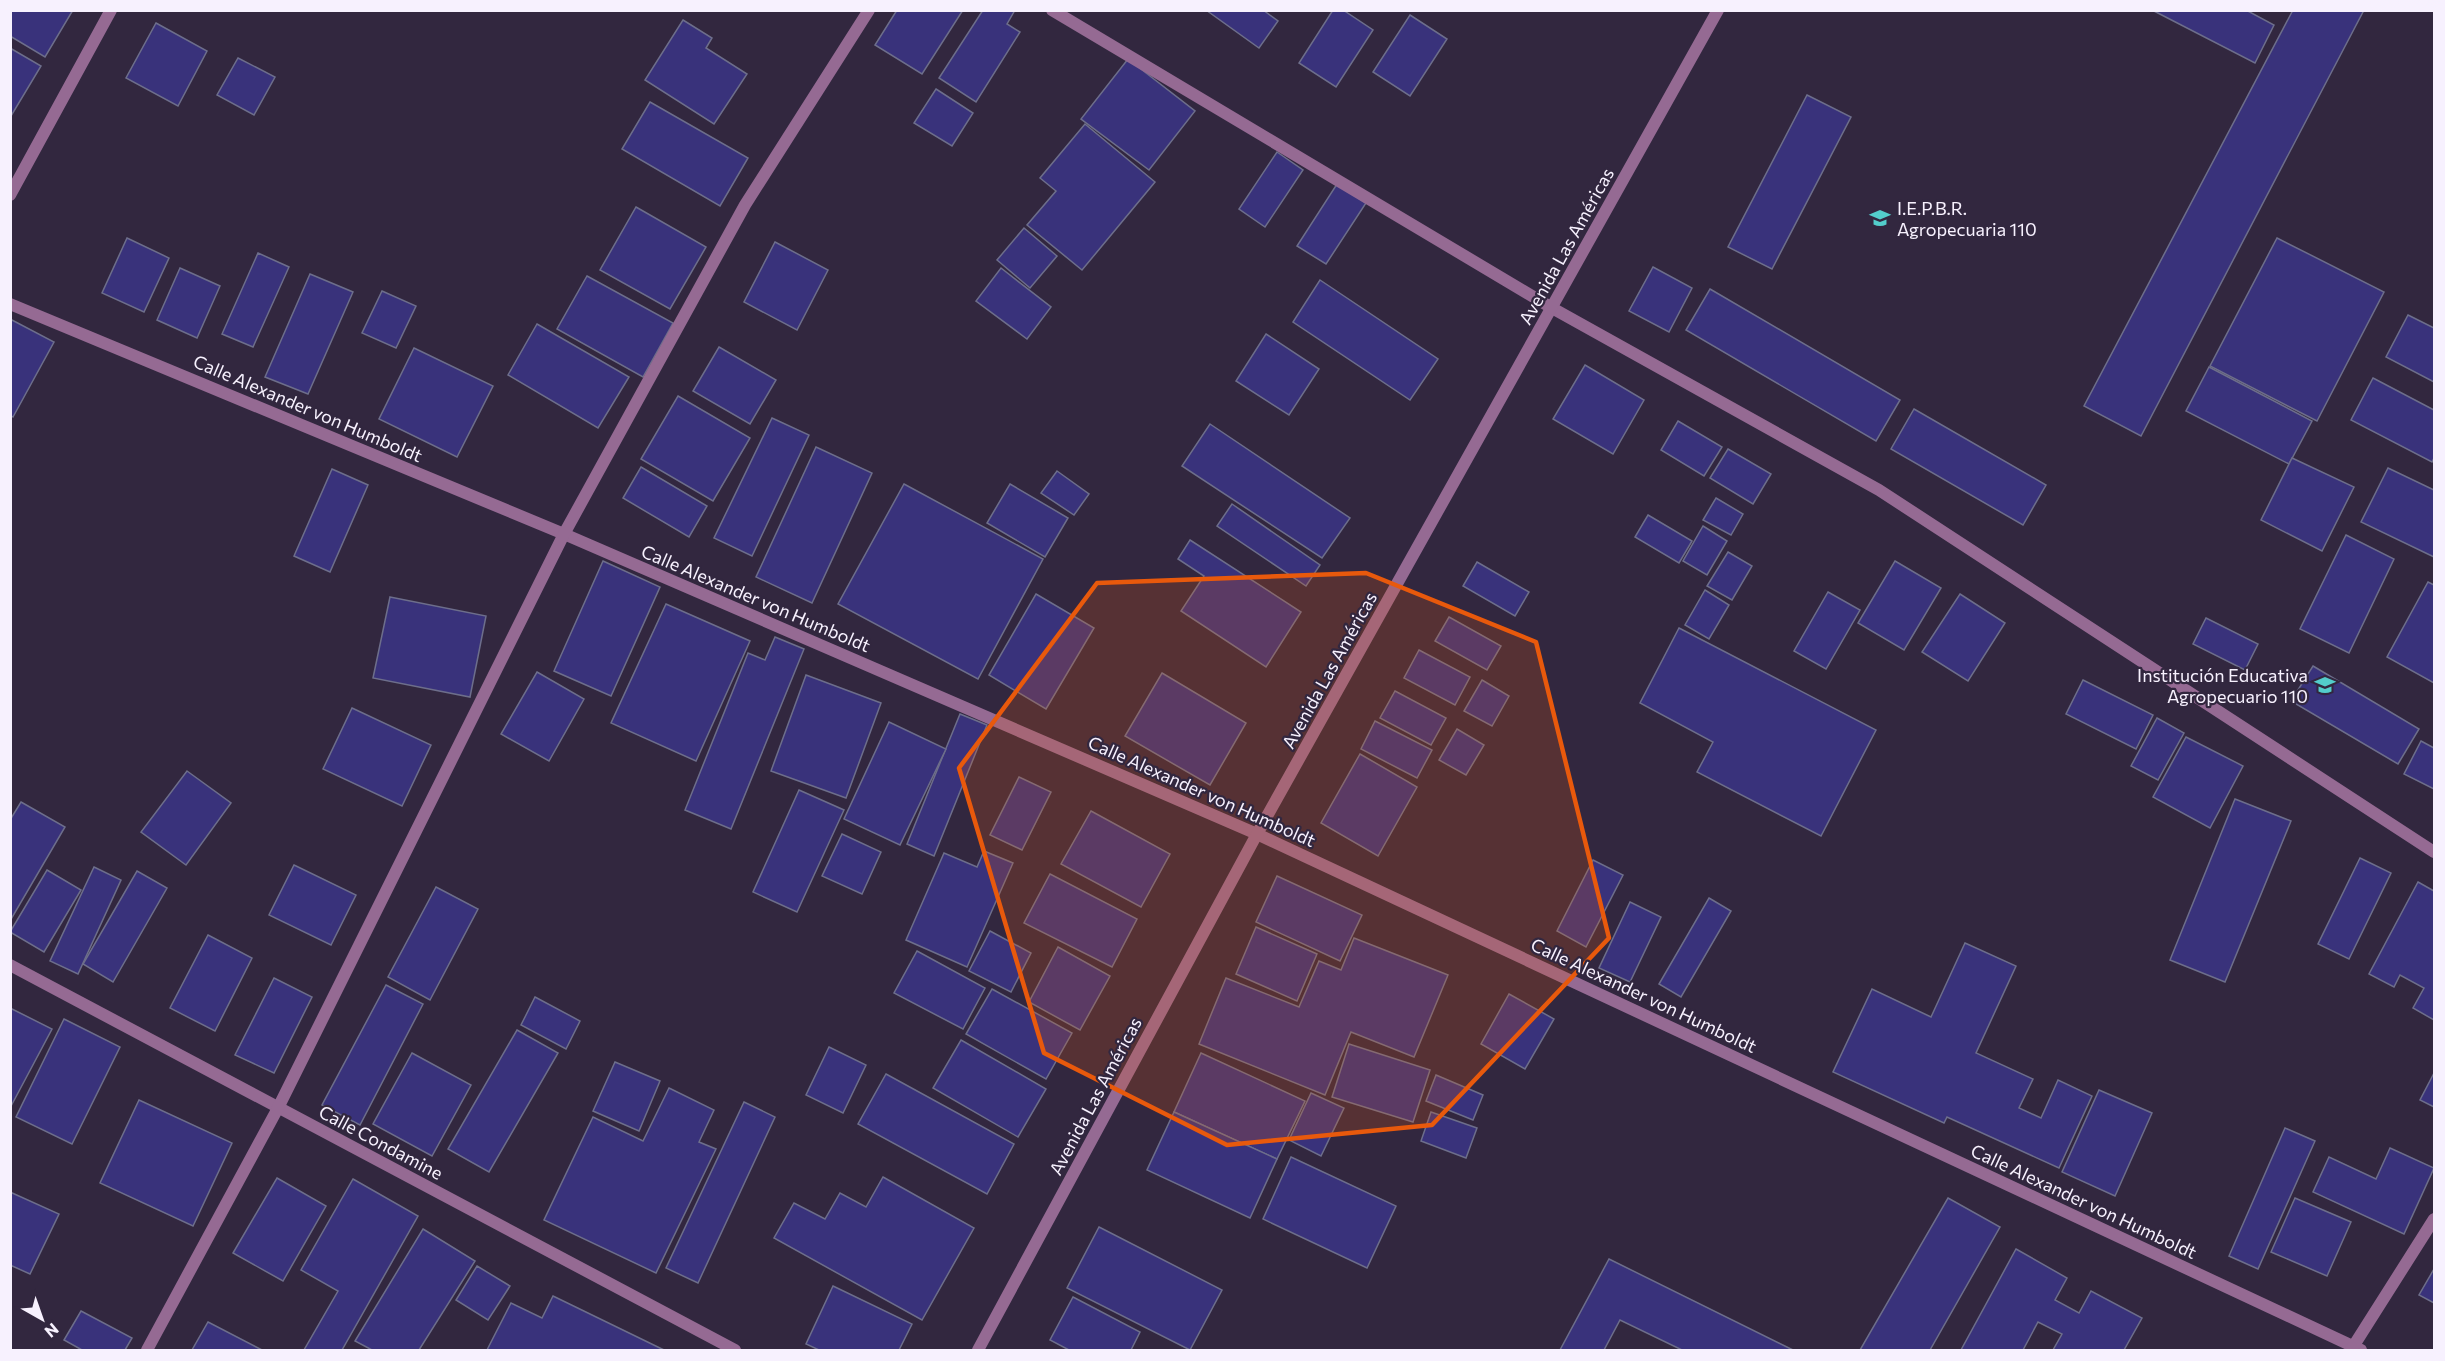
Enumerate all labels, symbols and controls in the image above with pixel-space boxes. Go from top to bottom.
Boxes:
street label: Avenida Las Américas [1514,164,1618,328]
place label: I.E.P.B.R. Agropecuaria 110 [1897,197,2037,240]
school or university icon: I.E.P.B.R. Agropecuaria 110 [1868,206,1892,230]
street label: Calle Alexander von Humboldt [190,350,426,466]
street label: Calle Alexander von Humboldt [638,540,874,656]
street label: Avenida Las Américas [1277,588,1381,752]
place label: Institución Educativa Agropecuario 110 [2137,664,2308,707]
school or university icon: Institución Educativa Agropecuario 110 [2313,673,2337,697]
street label: Calle Alexander von Humboldt [1085,731,1319,851]
street label: Calle Alexander von Humboldt [1528,933,1760,1057]
street label: Avenida Las Américas [1044,1013,1146,1179]
street label: Calle Condamine [315,1100,447,1184]
street label: Calle Alexander von Humboldt [1968,1139,2200,1263]
north arrow [12,1289,72,1349]
text: N [41,1320,63,1342]

